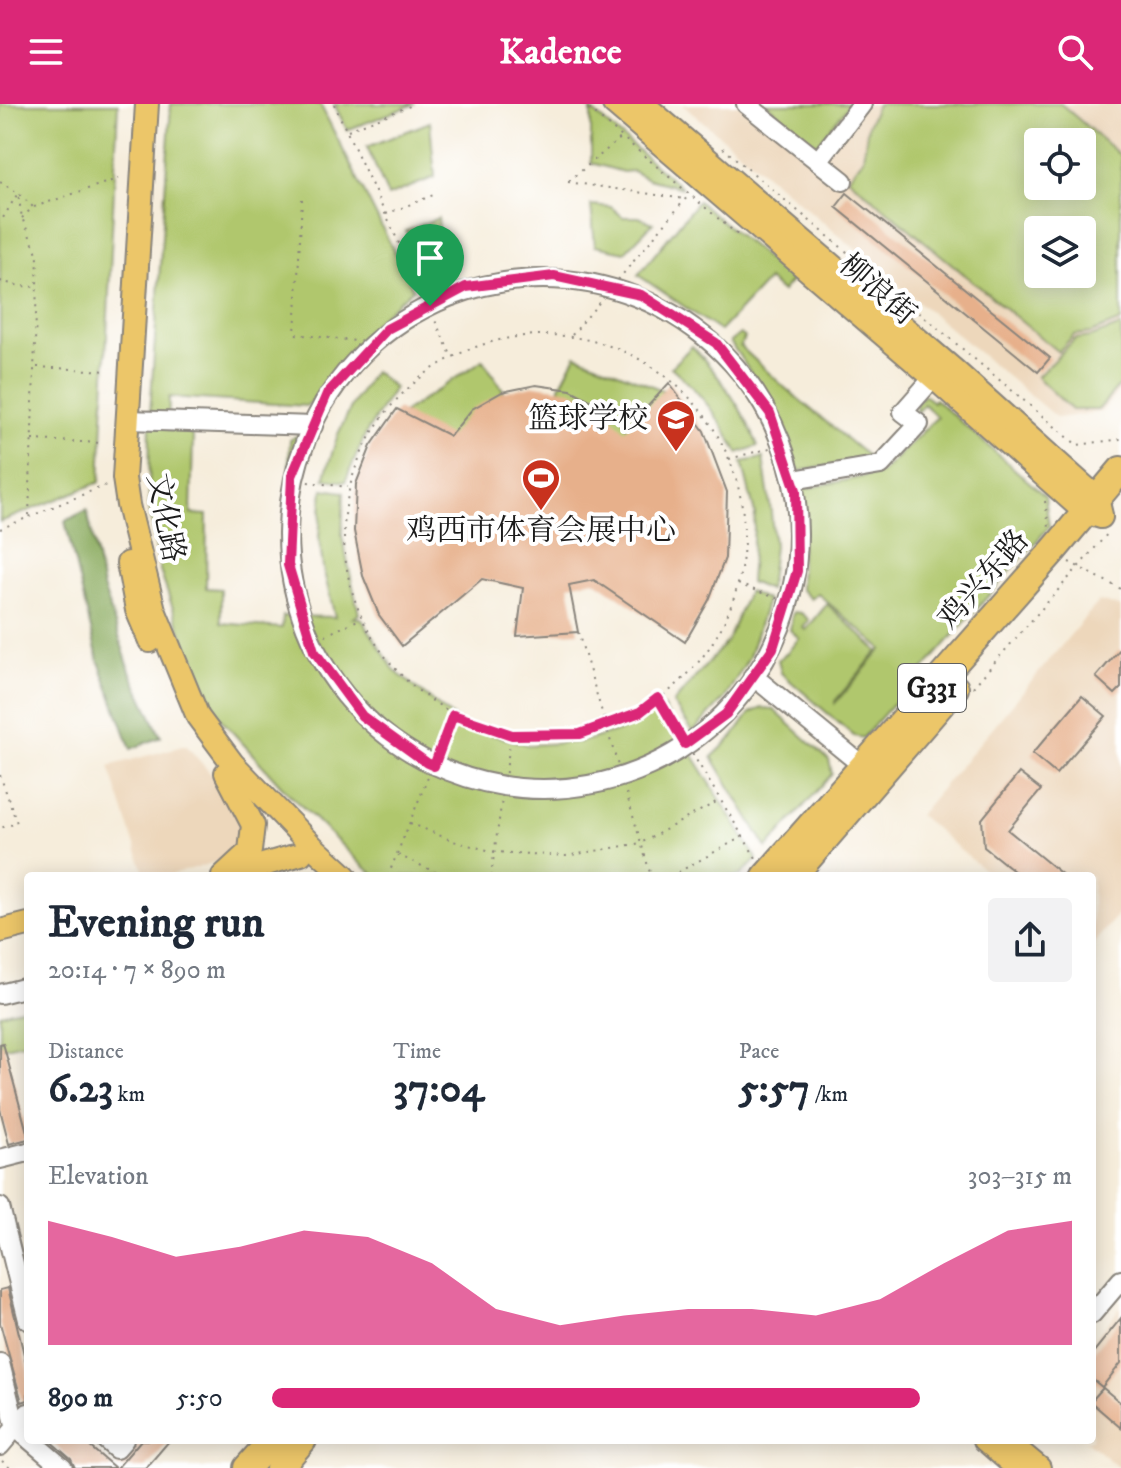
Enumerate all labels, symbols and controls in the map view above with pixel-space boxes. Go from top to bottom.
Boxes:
icon: menu [24,30,68,74]
text: Kadence [499,30,622,75]
icon: search [1053,30,1097,74]
map controls [1024,128,1096,288]
button: locate [1024,128,1096,200]
button: layers [1024,216,1096,288]
pin [396,224,464,306]
icon: arrive [408,236,452,280]
street label: 柳浪街 [831,247,923,333]
school or university icon: 篮球学校 [655,398,697,453]
place label: 篮球学校 [528,401,648,438]
sports icon: 鸡西市体育会展中心 [520,457,562,512]
street label: 文化路 [138,470,192,566]
place label: 鸡西市体育会展中心 [406,513,676,550]
street label: 鸡兴东路 [931,523,1037,637]
road number: G331 [898,664,966,712]
text: Evening run [48,896,265,951]
button: share [988,898,1072,982]
text: 20:14 · 7 × 890 m [48,954,226,987]
text: Distance [48,1038,124,1065]
text: Time [393,1038,441,1065]
text: Pace [739,1038,779,1065]
text: 6.23 [48,1065,113,1115]
text: 37:04 [393,1065,484,1115]
text: 5:57 [739,1065,810,1115]
text: km [113,1081,145,1108]
text: /km [810,1081,848,1108]
text: Elevation [48,1160,149,1193]
text: 303–315 m [968,1160,1072,1193]
text: 890 m [48,1382,113,1415]
text: 5:50 [176,1382,223,1415]

